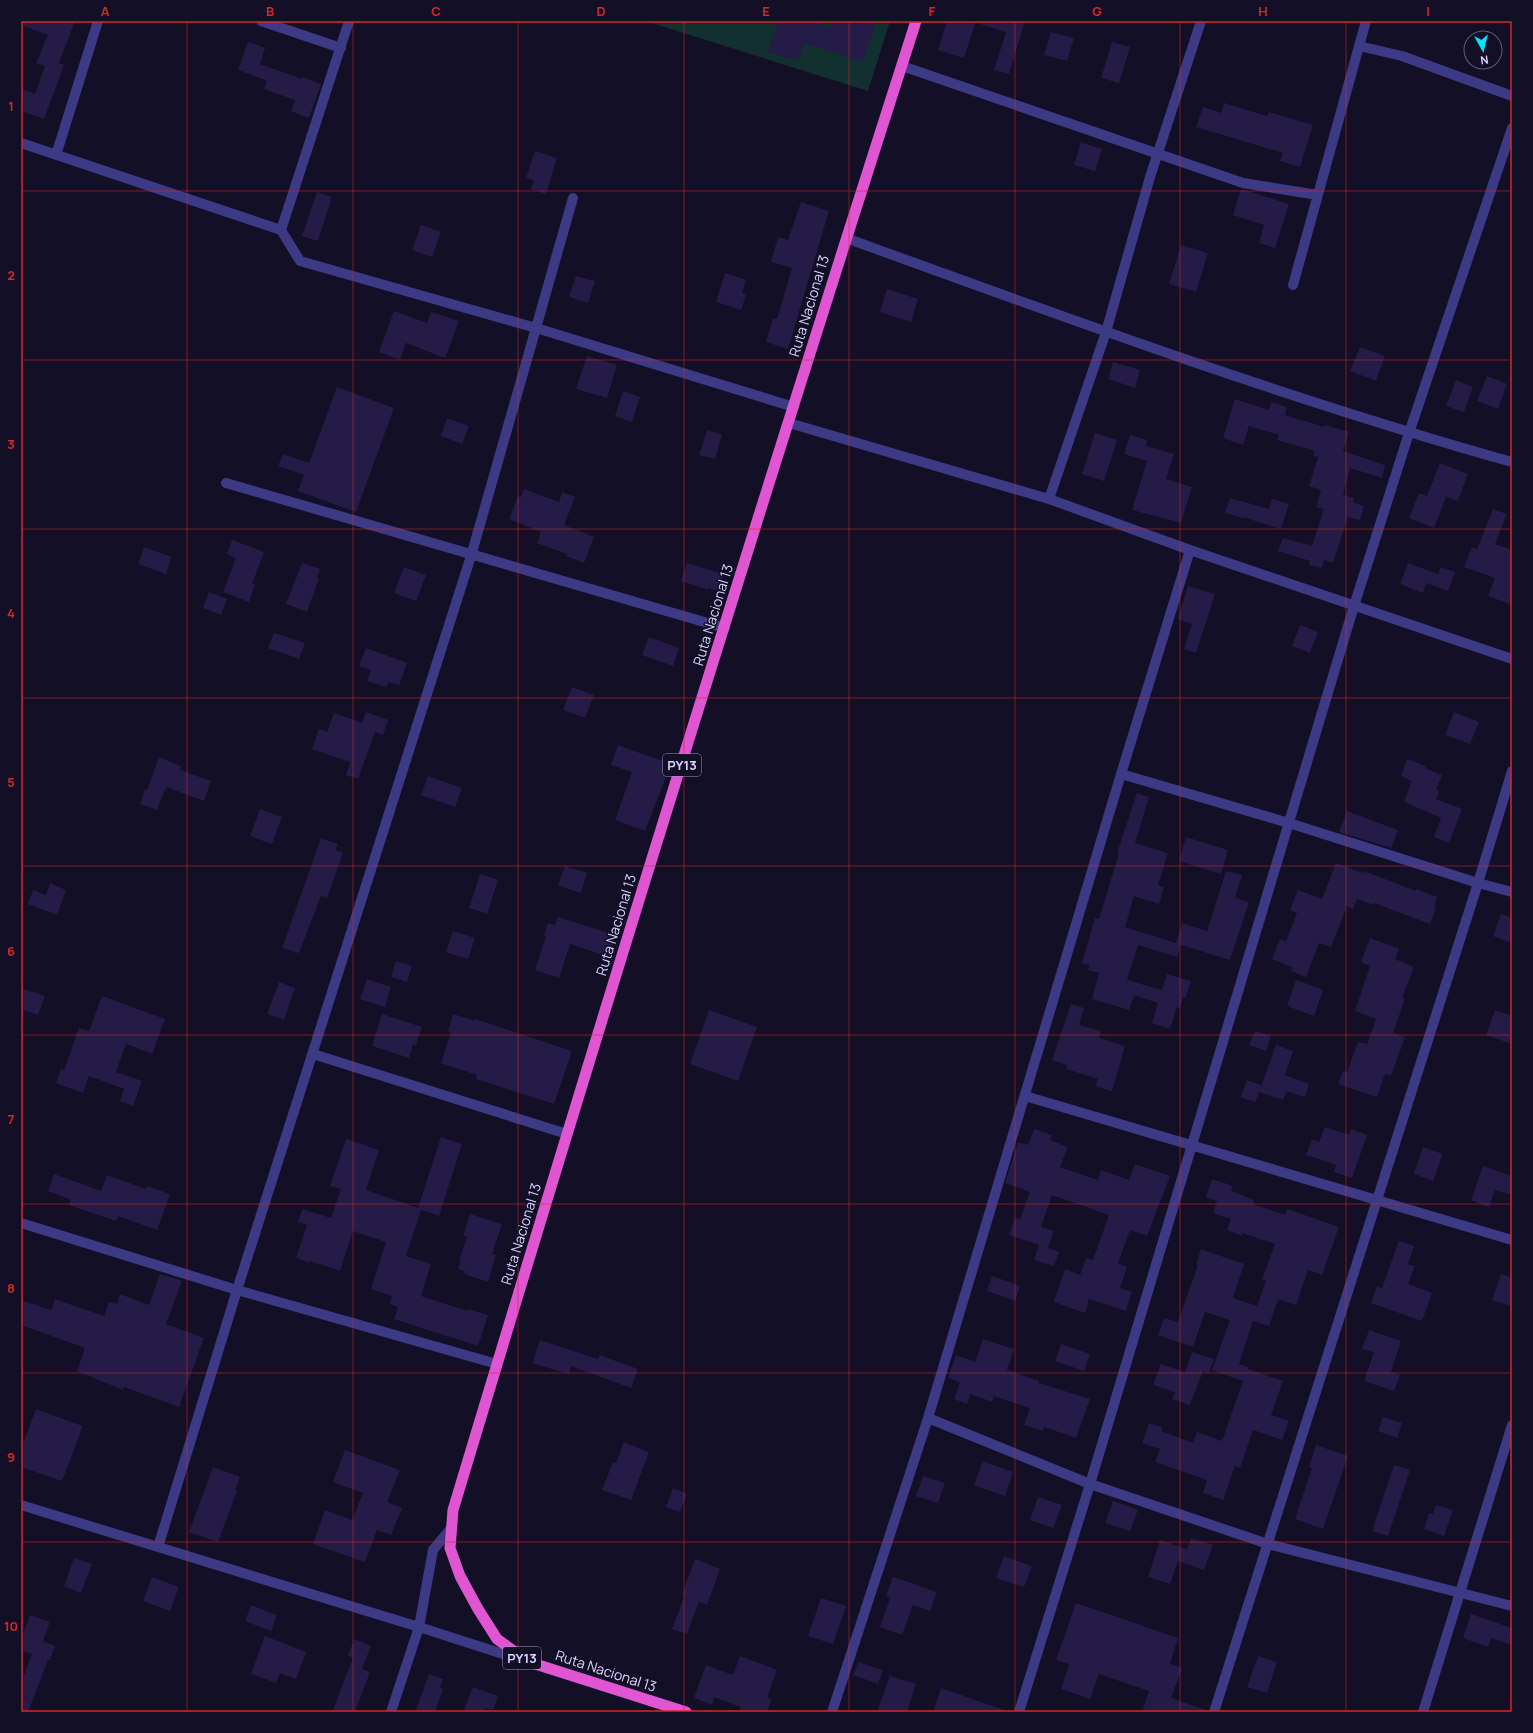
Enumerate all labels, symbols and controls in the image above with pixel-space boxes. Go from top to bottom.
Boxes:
text: A [101,2,110,20]
text: B [266,2,274,20]
text: C [431,2,441,20]
text: D [596,2,606,20]
text: E [762,2,770,20]
text: F [929,2,936,20]
text: G [1092,2,1102,20]
text: H [1258,2,1268,20]
text: I [1426,2,1430,20]
north arrow [1463,30,1503,70]
text: N [1479,52,1489,68]
text: 1 [8,97,14,115]
street label: Ruta Nacional 13 [784,253,833,359]
text: 2 [7,266,15,284]
text: 3 [7,435,15,453]
street label: Ruta Nacional 13 [688,562,737,668]
text: 4 [7,604,15,622]
road number: PY13 [663,754,701,776]
text: 5 [7,773,15,791]
street label: Ruta Nacional 13 [591,872,640,978]
text: 6 [7,942,15,960]
text: 7 [8,1110,15,1128]
street label: Ruta Nacional 13 [496,1181,545,1287]
text: 8 [7,1279,15,1297]
text: 9 [7,1448,15,1466]
text: 10 [4,1617,18,1635]
street label: Ruta Nacional 13 [553,1645,659,1696]
road number: PY13 [503,1647,541,1669]

